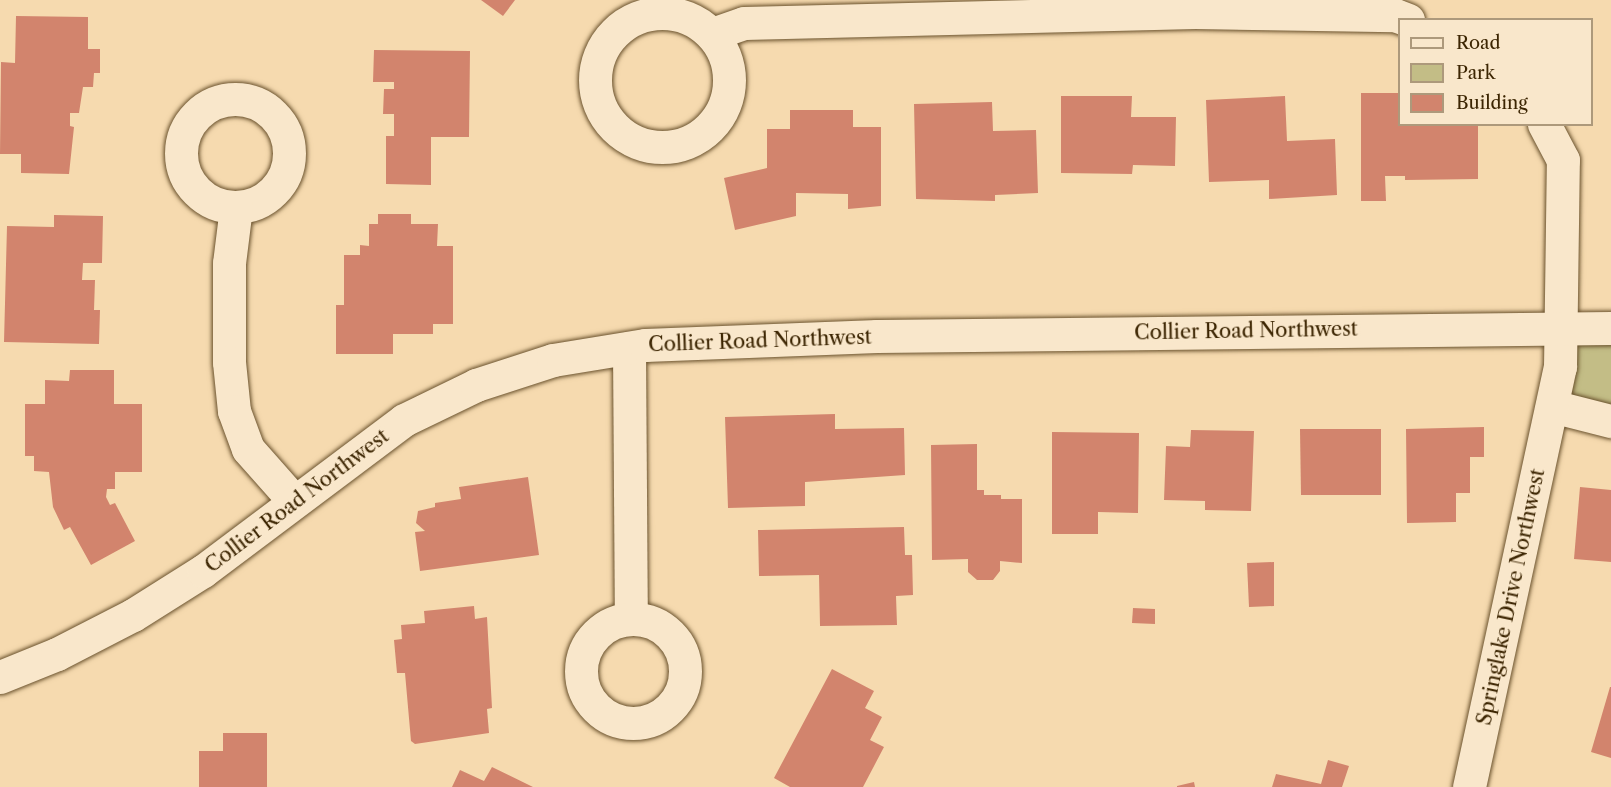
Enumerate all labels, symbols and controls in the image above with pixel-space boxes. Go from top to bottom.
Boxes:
legend [1398,18,1593,126]
text: Road [1456,32,1501,54]
text: Park [1456,62,1495,84]
text: Building [1456,92,1528,114]
street label: Collier Road Northwest [1134,317,1358,345]
street label: Collier Road Northwest [648,325,872,357]
street label: Collier Road Northwest [200,424,394,578]
street label: Springlake Drive Northwest [1472,467,1550,727]

